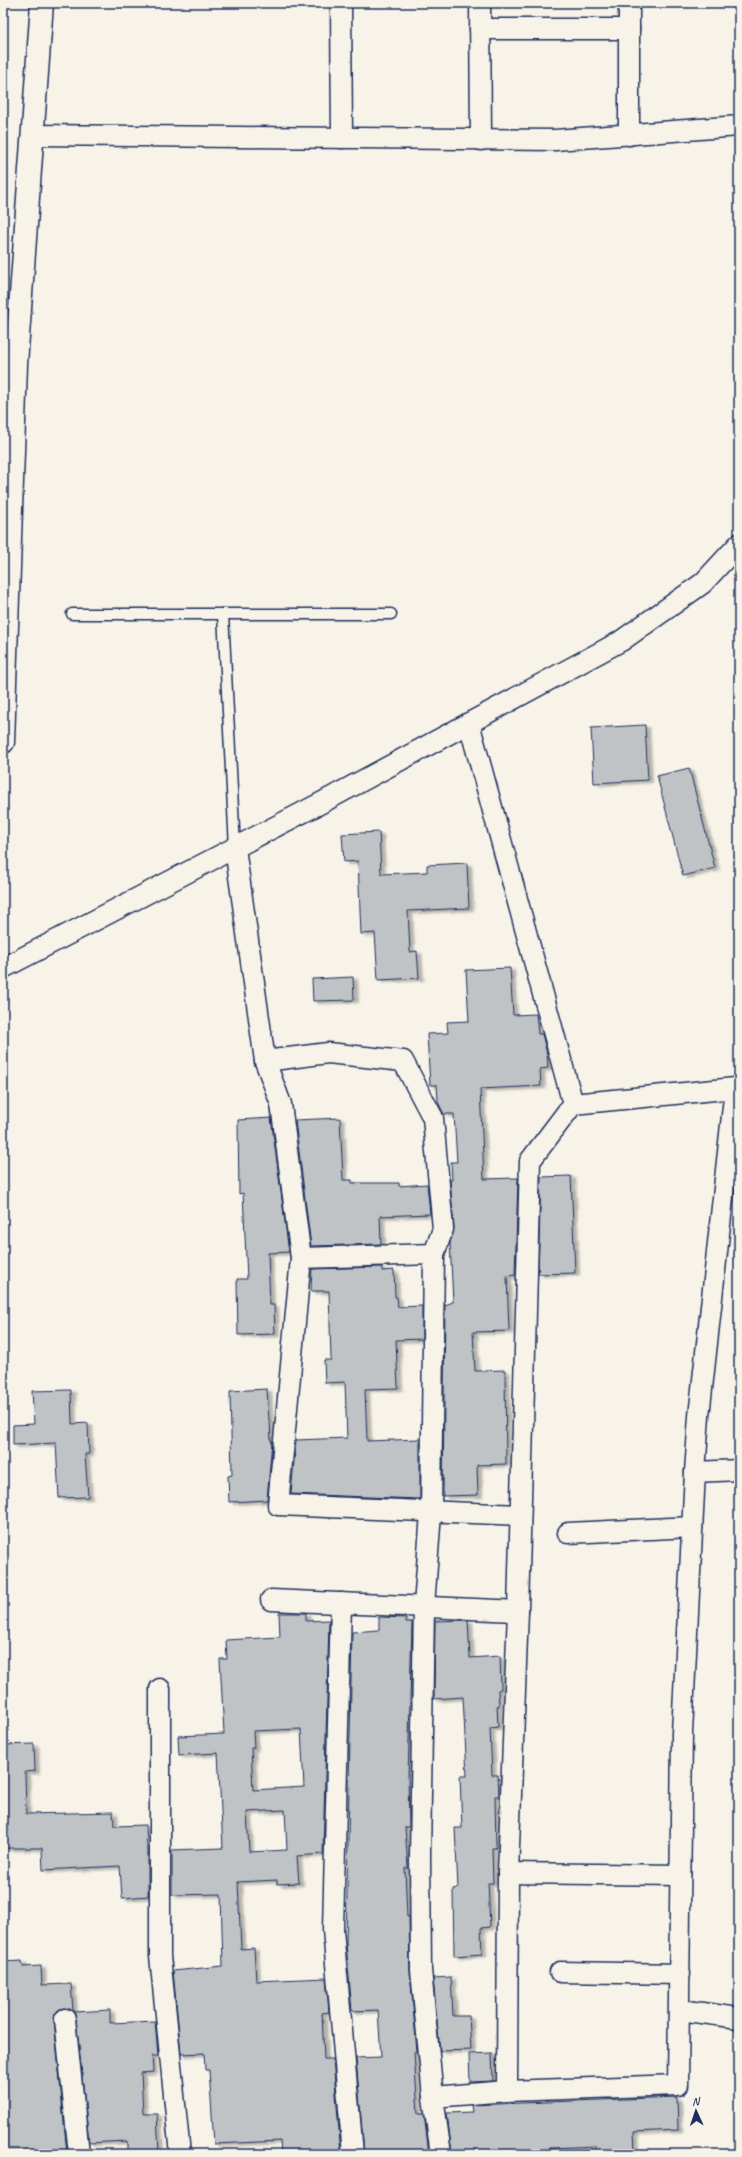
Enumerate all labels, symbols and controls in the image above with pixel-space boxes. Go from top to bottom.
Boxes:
north arrow [676,2091,716,2131]
text: N [692,2094,701,2108]

